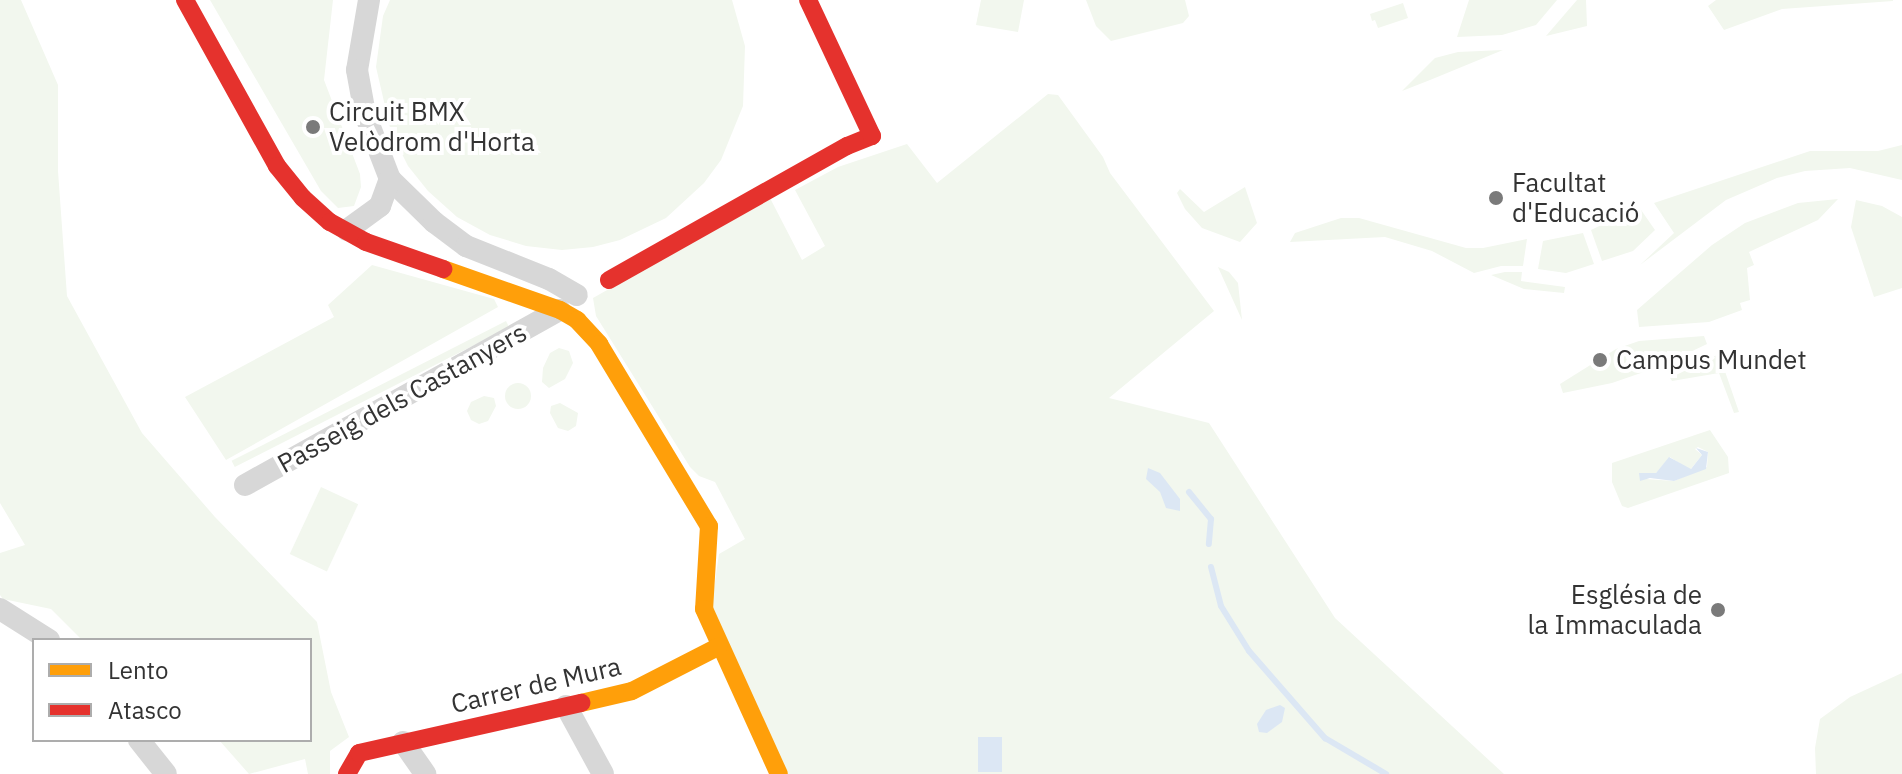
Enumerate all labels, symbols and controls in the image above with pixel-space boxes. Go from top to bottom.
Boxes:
place label: Circuit BMX Velòdrom d'Horta [329,96,535,158]
marker: Circuit BMX Velòdrom d'Horta [304,118,322,136]
place label: Facultat d'Educació [1512,167,1639,228]
marker: Facultat d'Educació [1487,189,1505,207]
street label: Passeig dels Castanyers [272,317,532,479]
place label: Campus Mundet [1616,344,1807,376]
marker: Campus Mundet [1591,351,1609,369]
place label: Església de la Immaculada [1527,579,1702,640]
marker: Església de la Immaculada [1709,601,1727,619]
legend [32,638,312,742]
street label: Carrer de Mura [448,650,624,720]
text: Lento [108,654,168,686]
text: Atasco [108,694,182,726]

